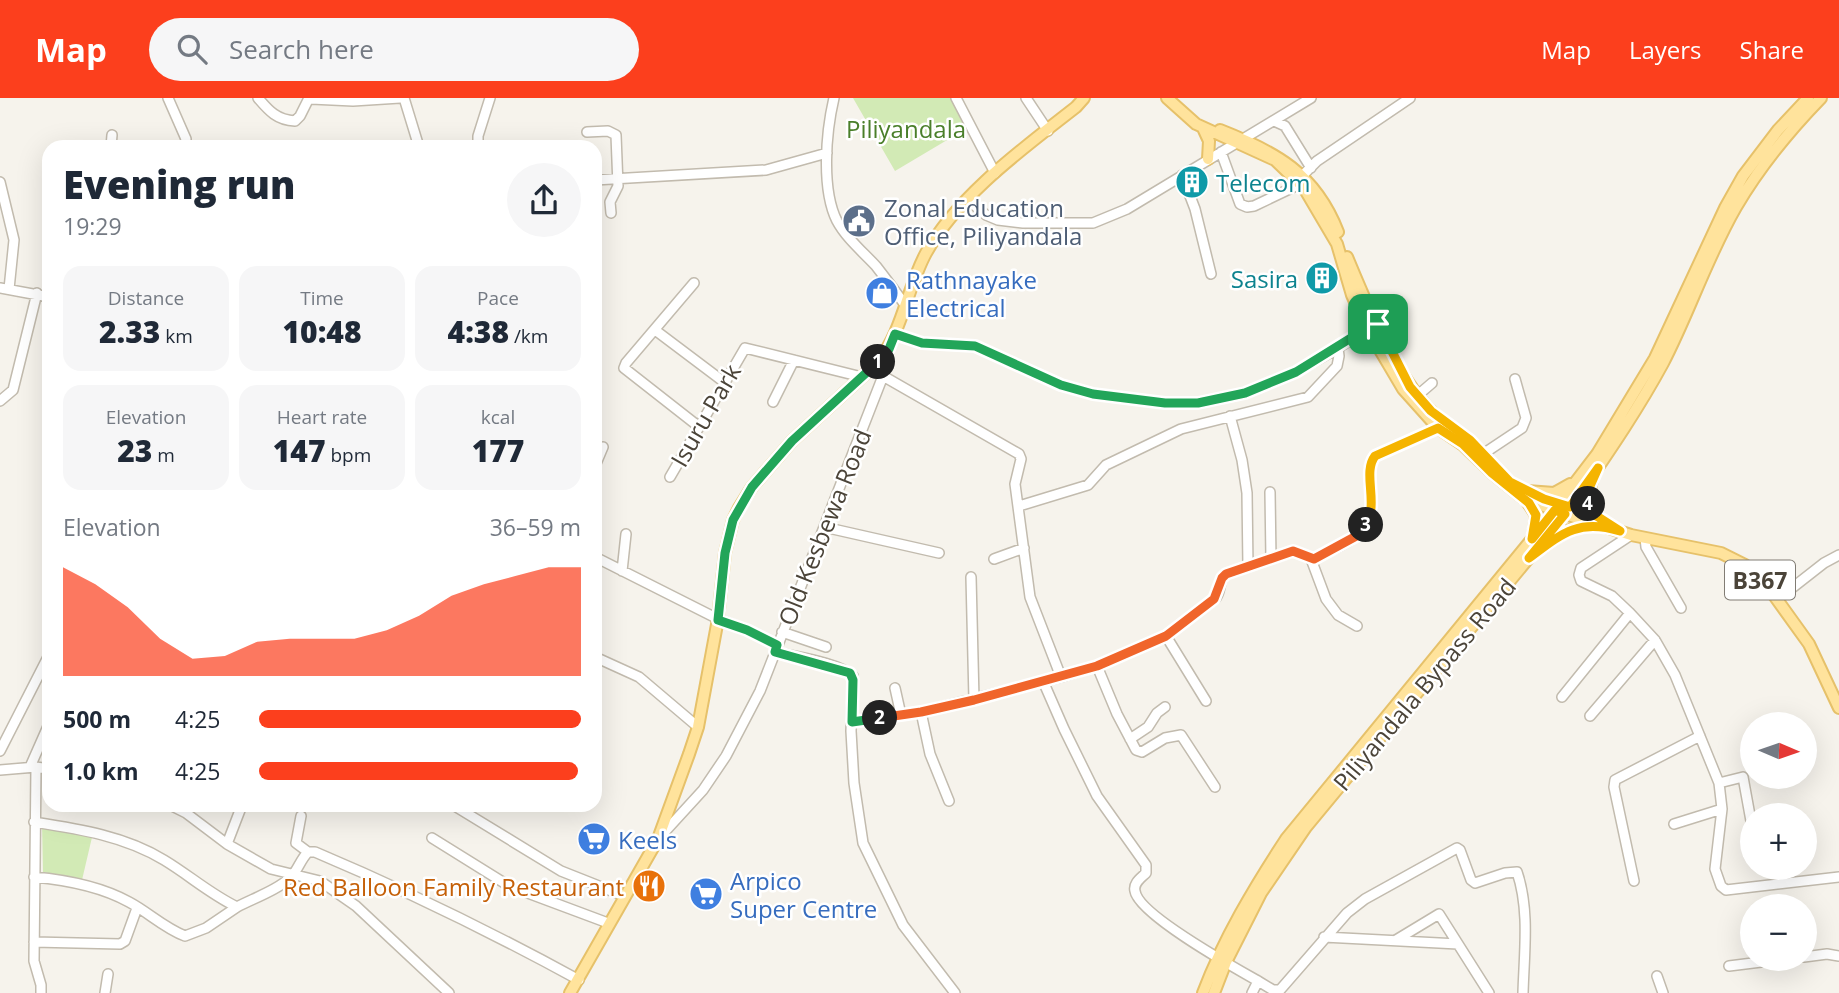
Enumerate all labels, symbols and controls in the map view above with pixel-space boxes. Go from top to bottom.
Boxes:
search box [149,18,639,81]
text: Map [35,27,107,72]
icon: search [173,30,211,68]
text: Search here [229,31,374,67]
text: Map [1541,33,1591,66]
text: Layers [1629,33,1702,66]
text: Share [1740,33,1804,66]
park label: Piliyandala [846,112,966,145]
text: Evening run [63,158,295,210]
button: share [507,163,581,237]
building icon: Telecom [1173,163,1211,201]
place label: Telecom [1216,166,1310,199]
place label: Zonal Education Office, Piliyandala [884,191,1082,252]
public building icon: Zonal Education Office, Piliyandala [840,202,878,240]
text: 19:29 [63,210,122,242]
building icon: Sasira [1303,259,1341,297]
place label: Sasira [1231,262,1298,295]
place label: Rathnayake Electrical [906,263,1037,324]
shop icon: Rathnayake Electrical [863,274,901,312]
text: Distance [108,285,184,311]
text: Time [300,285,344,311]
text: Pace [477,285,519,311]
pin [1348,294,1408,354]
icon: arrive [1359,305,1397,343]
text: 2.33 [99,311,160,352]
text: 10:48 [283,311,361,352]
text: 4:38 [448,311,509,352]
text: km [160,323,193,349]
text: /km [509,323,548,349]
pin: 1 [860,344,896,380]
text: 1 [872,348,883,374]
street label: Isuru Park [662,357,748,473]
text: Elevation [106,404,186,430]
text: Heart rate [277,404,367,430]
text: kcal [481,404,515,430]
street label: Old Kesbewa Road [770,424,878,630]
text: 23 [117,430,152,471]
text: 147 [273,430,325,471]
text: 177 [472,430,524,471]
text: m [152,442,175,468]
text: bpm [325,442,371,468]
pin: 4 [1570,486,1606,522]
text: 4 [1582,490,1593,516]
pin: 3 [1348,508,1384,542]
text: Elevation [63,511,161,543]
text: 36–59 m [490,511,581,543]
text: 3 [1360,511,1371,537]
road number: B367 [1725,560,1795,600]
street label: Piliyandala Bypass Road [1325,571,1523,797]
pin: 2 [862,700,898,736]
text: 500 m [63,703,131,735]
text: 4:25 [175,703,221,735]
text: 2 [874,704,885,730]
north arrow [1740,712,1816,789]
map controls [1740,712,1817,971]
text: 1.0 km [63,755,139,787]
text: 4:25 [175,755,221,787]
button: + [1740,803,1817,880]
supermarket icon: Keels [575,820,613,858]
place label: Keels [618,823,677,856]
place label: Arpico Super Centre [730,864,877,925]
restaurant icon: Red Balloon Family Restaurant [630,867,668,905]
place label: Red Balloon Family Restaurant [283,870,624,903]
supermarket icon: Arpico Super Centre [687,875,725,913]
button: − [1740,894,1817,971]

